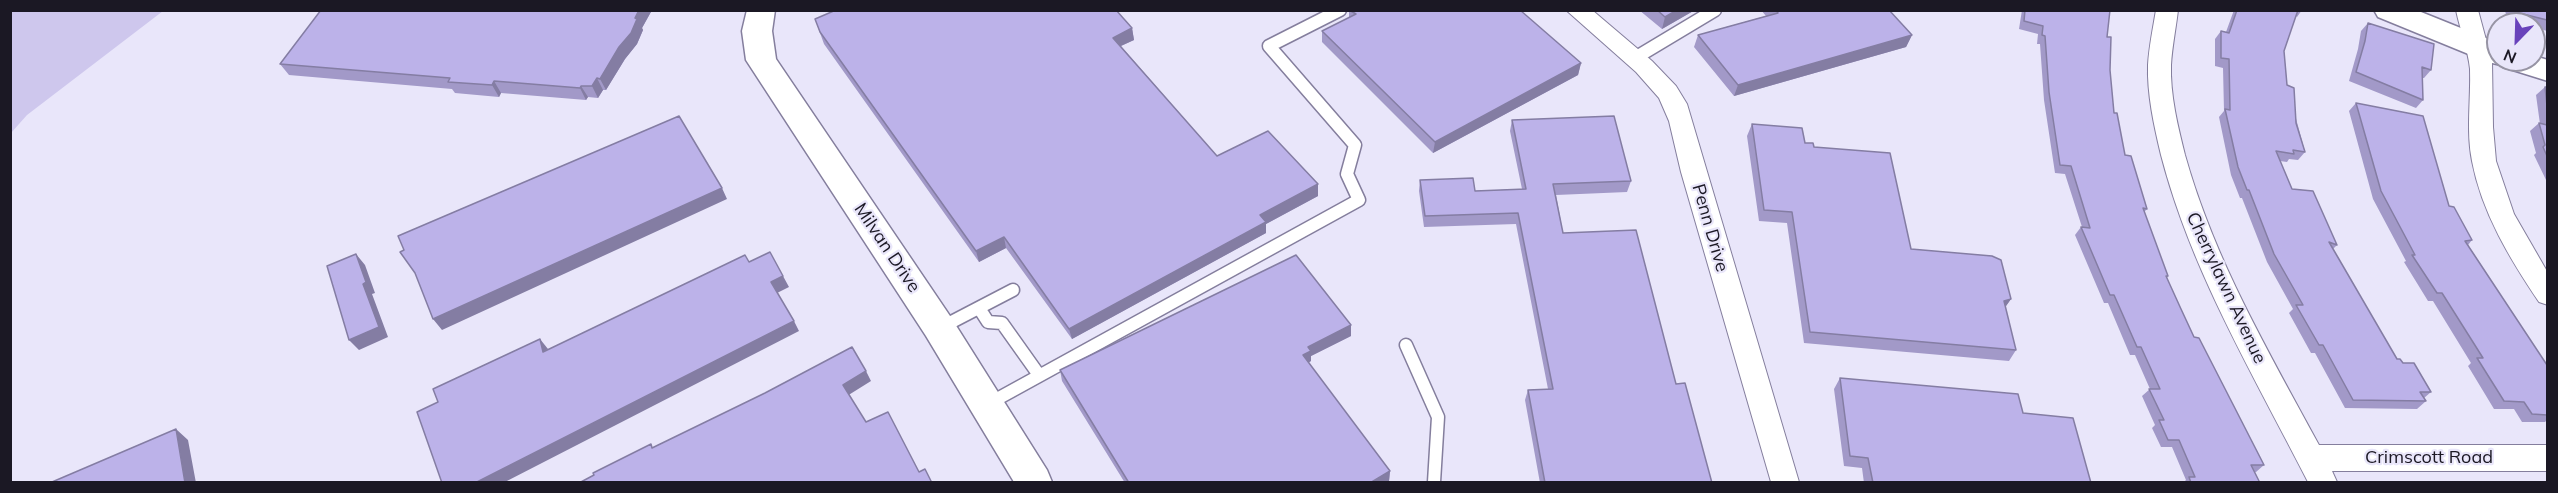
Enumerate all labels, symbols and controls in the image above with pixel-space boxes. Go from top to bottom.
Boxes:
north arrow [2486,12,2546,72]
text: N [2500,45,2519,68]
street label: Penn Drive [1687,182,1733,274]
street label: Milvan Drive [849,199,925,297]
street label: Cherrylawn Avenue [2181,209,2271,367]
street label: Crimscott Road [2365,447,2493,469]

